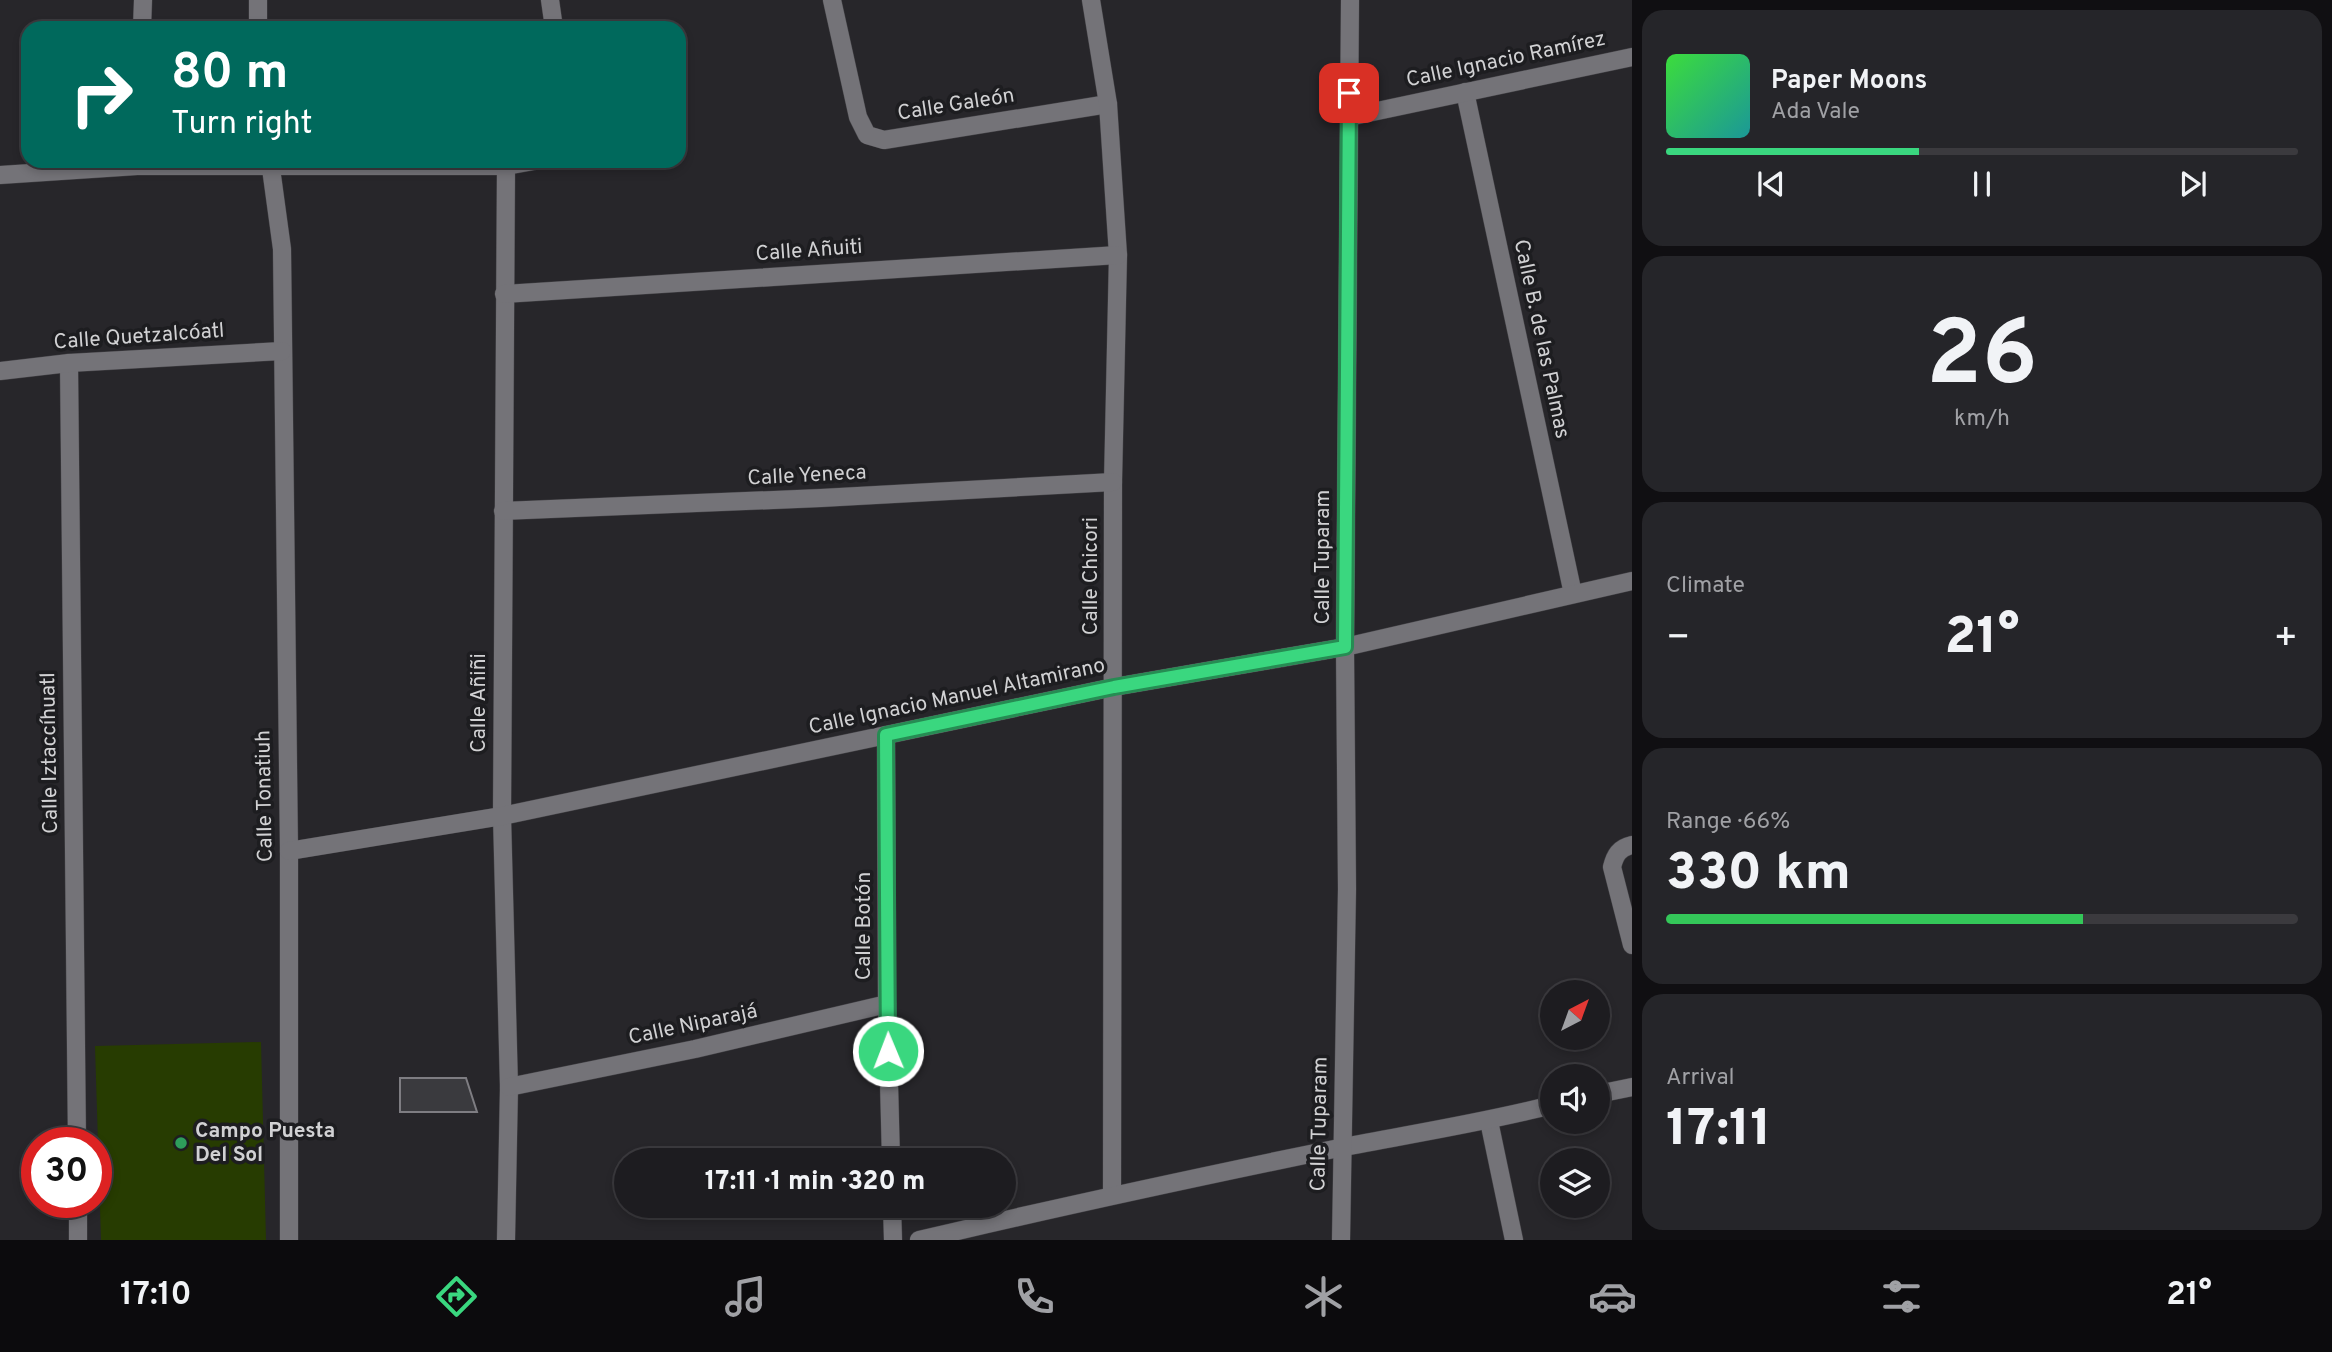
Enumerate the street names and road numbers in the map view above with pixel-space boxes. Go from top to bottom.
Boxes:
street label: Calle Ignacio Ramírez [1404,26,1608,94]
street label: Calle Galeón [896,82,1016,128]
street label: Calle Añuiti [755,234,863,268]
street label: Calle B. de las Palmas [1507,237,1575,441]
street label: Calle Quetzalcóatl [53,318,225,356]
street label: Calle Yeneca [747,459,867,493]
street label: Calle Tuparam [1310,490,1337,624]
street label: Calle Chicori [1078,517,1105,635]
street label: Calle Ignacio Manuel Altamirano [806,652,1108,742]
street label: Calle Añiñi [466,653,493,753]
street label: Calle Iztaccíhuatl [35,672,65,834]
street label: Calle Tonatiuh [250,730,280,862]
street label: Calle Botón [851,872,878,980]
street label: Calle Niparajá [626,998,760,1052]
street label: Calle Tuparam [1305,1056,1335,1192]

